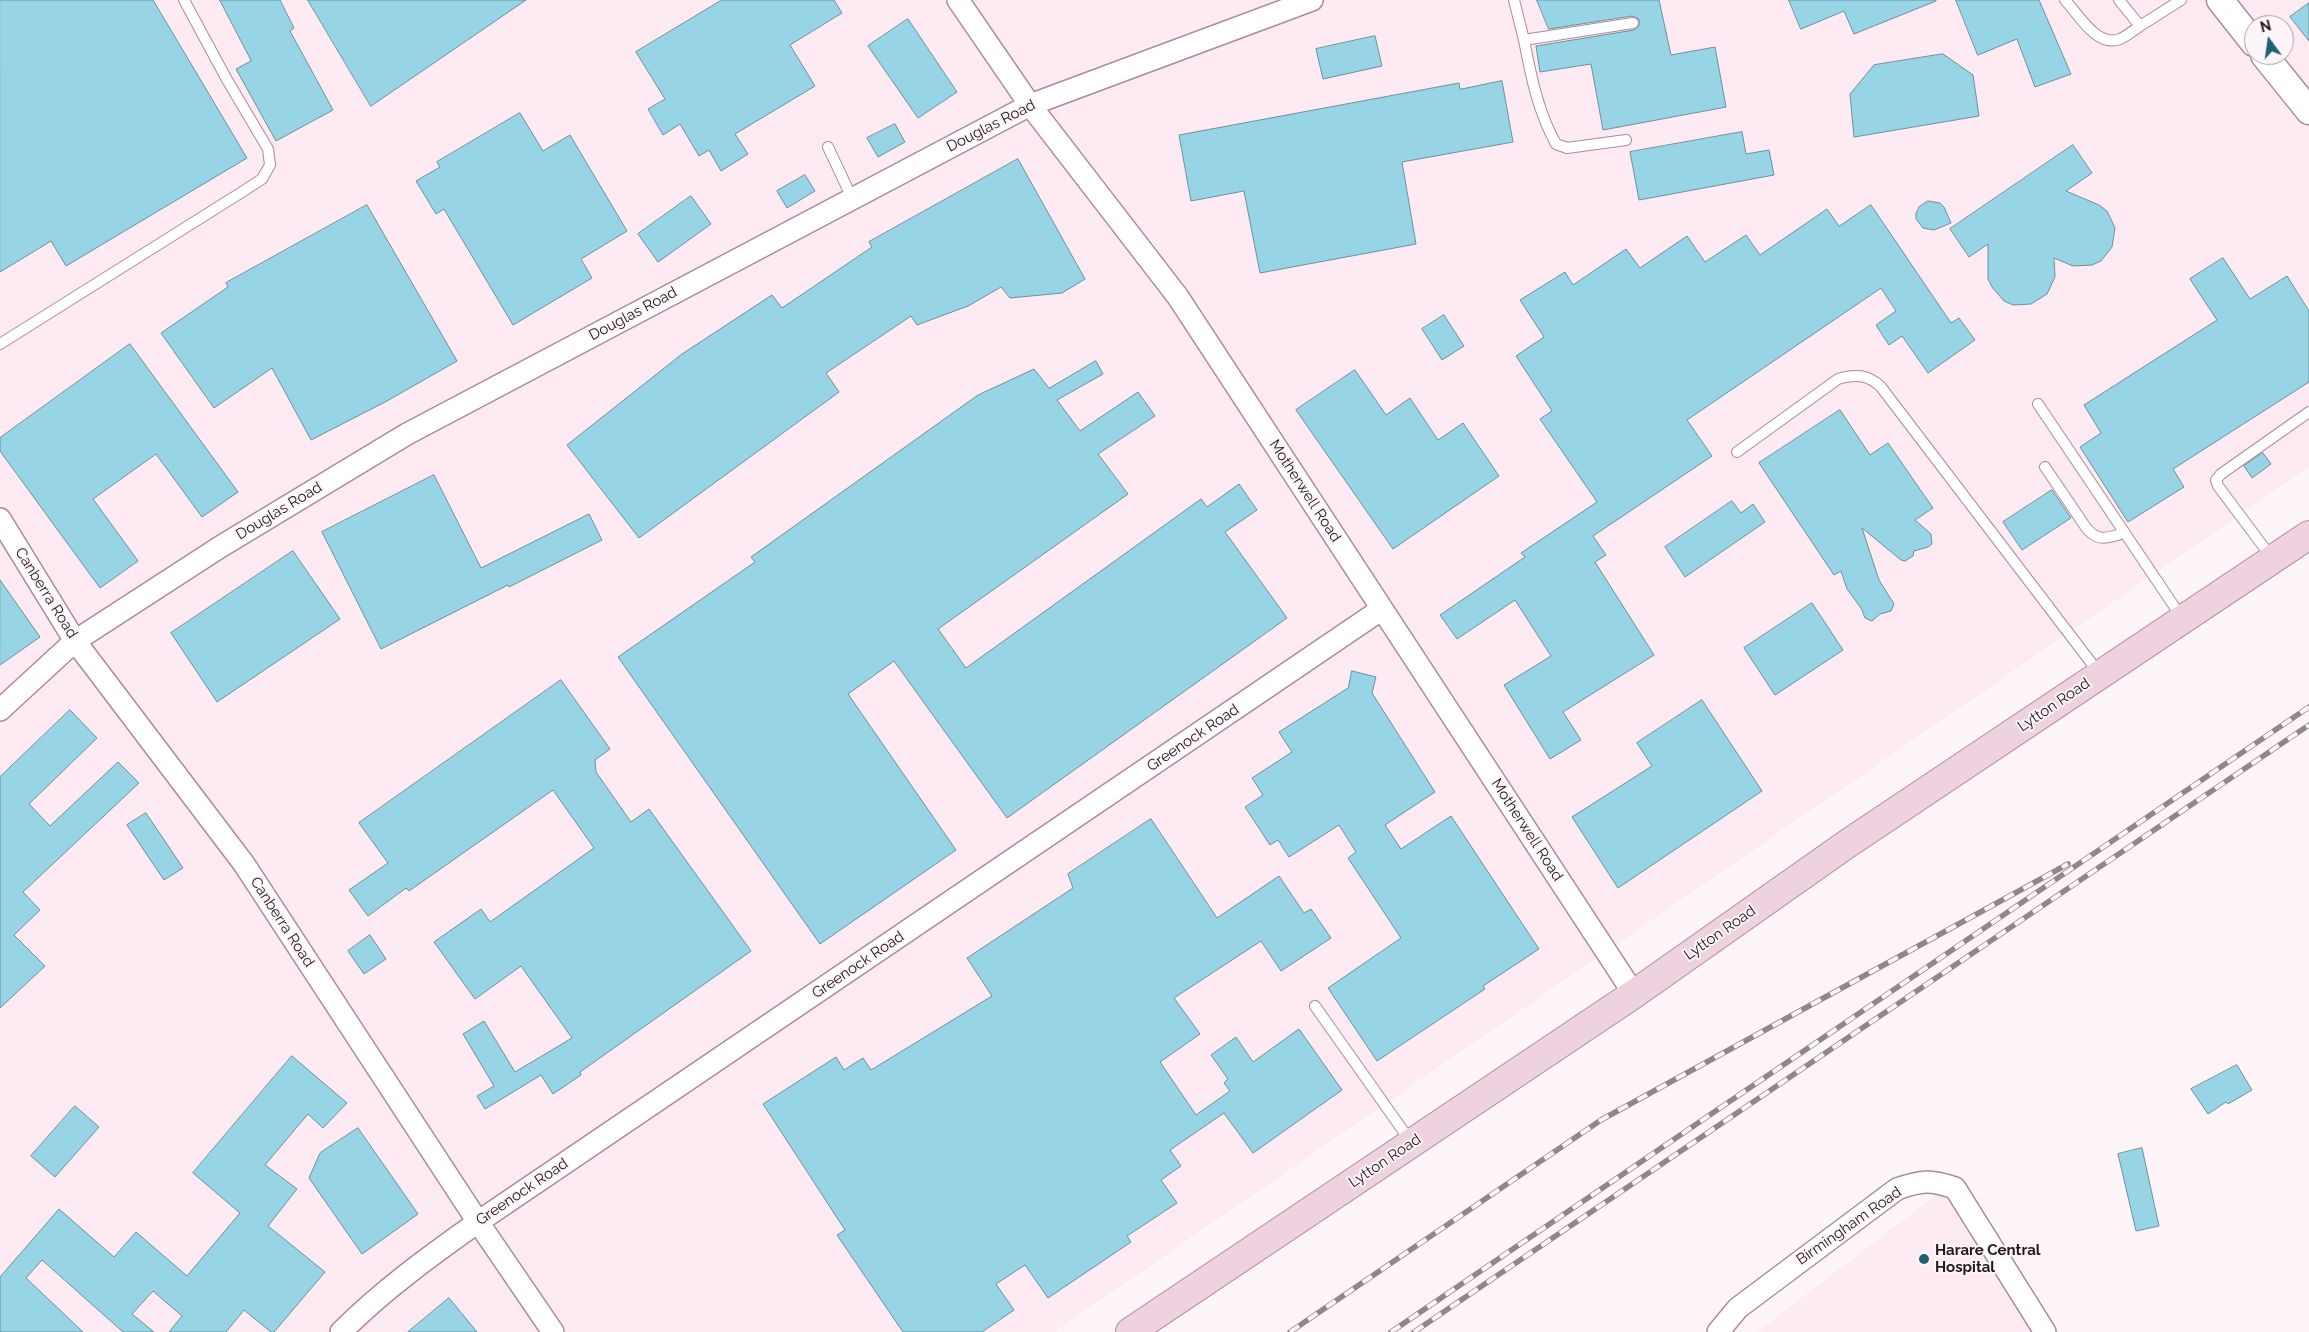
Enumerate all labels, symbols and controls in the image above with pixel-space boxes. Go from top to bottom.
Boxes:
north arrow [2244,15,2294,65]
text: N [2258,17,2273,35]
street label: Douglas Road [944,96,1038,156]
street label: Douglas Road [586,283,680,345]
street label: Motherwell Road [1265,436,1345,546]
street label: Douglas Road [233,478,325,544]
street label: Canberra Road [11,544,81,642]
street label: Lytton Road [2015,674,2093,736]
street label: Greenock Road [1144,701,1242,775]
street label: Motherwell Road [1487,775,1567,885]
street label: Canberra Road [246,874,318,970]
street label: Lytton Road [1681,902,1759,964]
street label: Greenock Road [809,928,907,1002]
street label: Lytton Road [1346,1130,1424,1192]
street label: Greenock Road [473,1155,571,1229]
street label: Birmingham Road [1793,1183,1905,1269]
place label: Harare Central Hospital [1935,1241,2041,1276]
marker: Harare Central Hospital [1917,1252,1931,1266]

